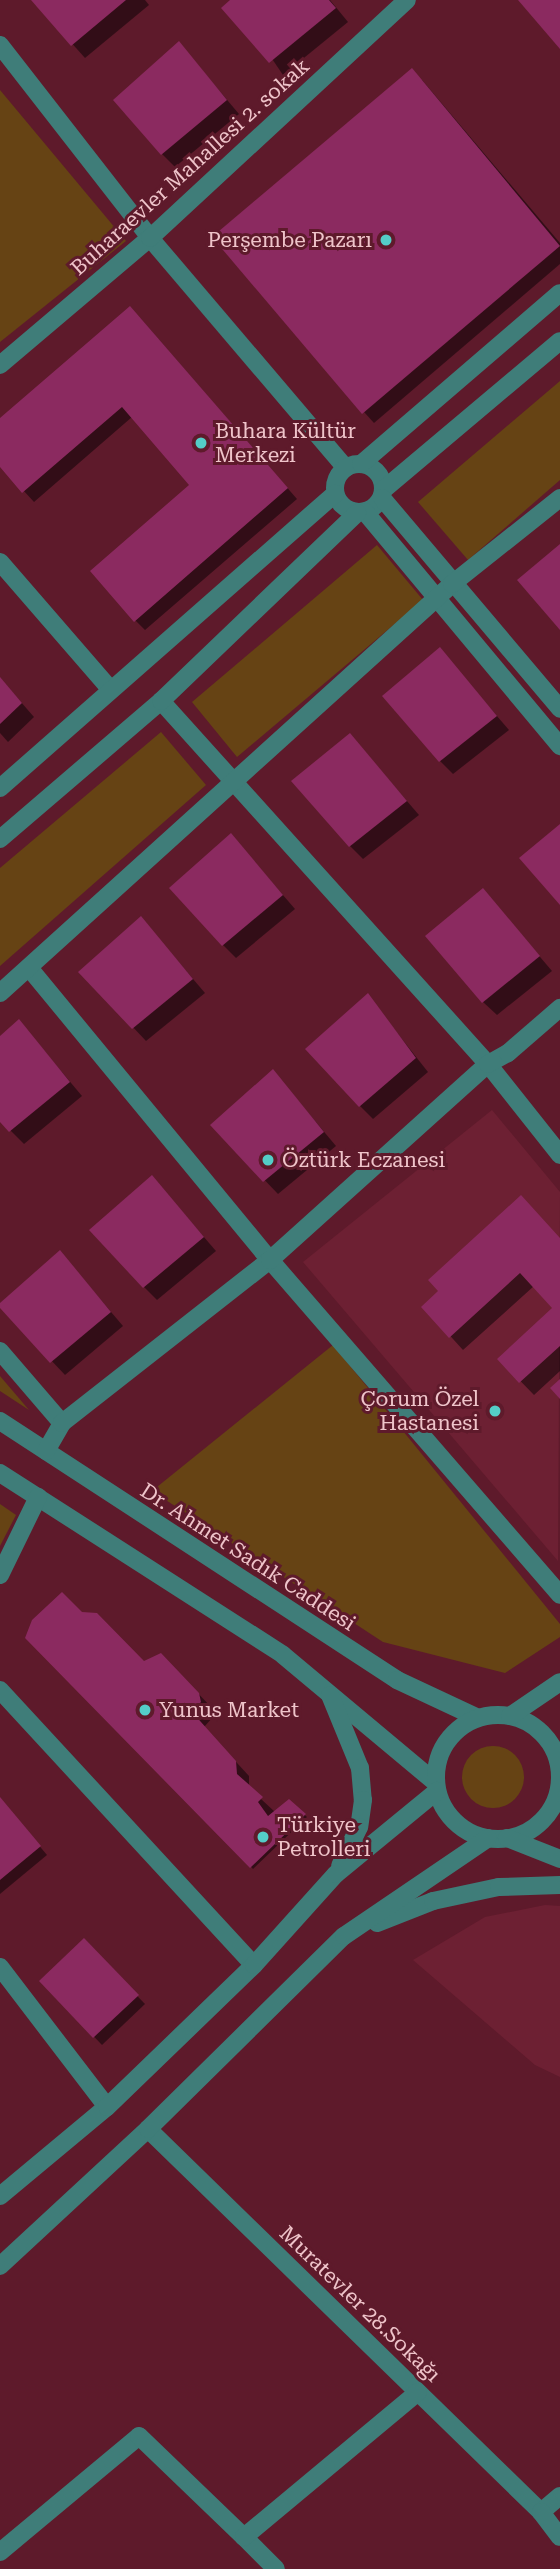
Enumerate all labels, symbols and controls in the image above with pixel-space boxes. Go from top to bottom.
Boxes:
street label: Buharaevler Mahallesi 2. sokak [66,53,314,281]
place label: Perşembe Pazarı [207,227,372,253]
marker: Perşembe Pazarı [378,232,394,248]
place label: Buhara Kültür Merkezi [215,418,356,468]
marker: Buhara Kültür Merkezi [193,435,209,451]
place label: Öztürk Eczanesi [282,1147,445,1173]
marker: Öztürk Eczanesi [260,1152,276,1168]
place label: Çorum Özel Hastanesi [360,1386,479,1436]
marker: Çorum Özel Hastanesi [485,1401,505,1421]
street label: Dr. Ahmet Sadık Caddesi [136,1478,360,1636]
place label: Yunus Market [159,1697,299,1723]
marker: Yunus Market [137,1702,153,1718]
place label: Türkiye Petrolleri [277,1812,371,1862]
marker: Türkiye Petrolleri [255,1829,271,1845]
street label: Muratevler 28.Sokağı [274,2221,446,2387]

